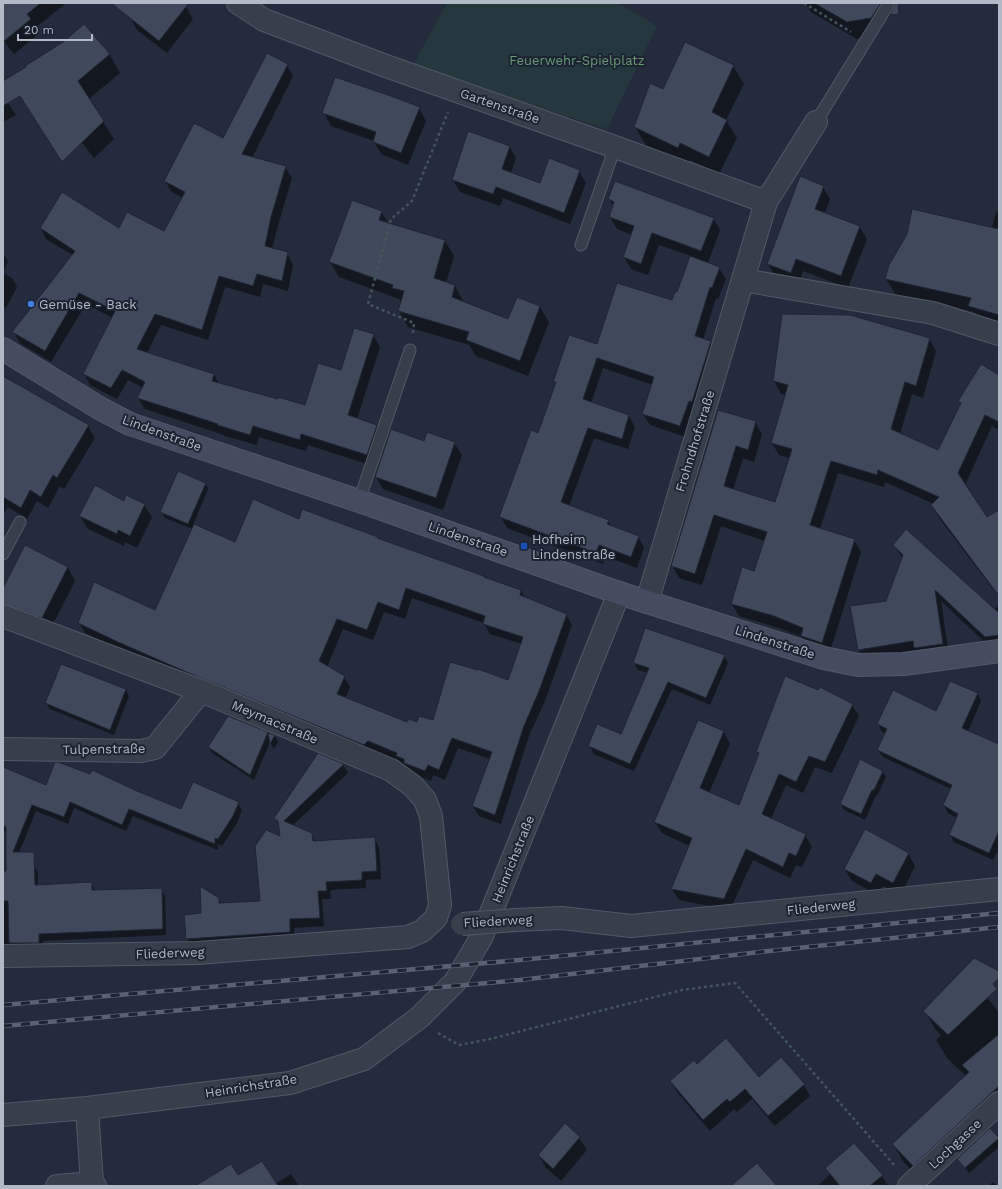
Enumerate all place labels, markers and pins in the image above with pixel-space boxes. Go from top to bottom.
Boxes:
place label: Gemüse - Back [39,297,137,312]
marker: Gemüse - Back [26,299,36,309]
place label: Hofheim Lindenstraße [532,532,615,562]
marker: Hofheim Lindenstraße [519,541,529,551]

